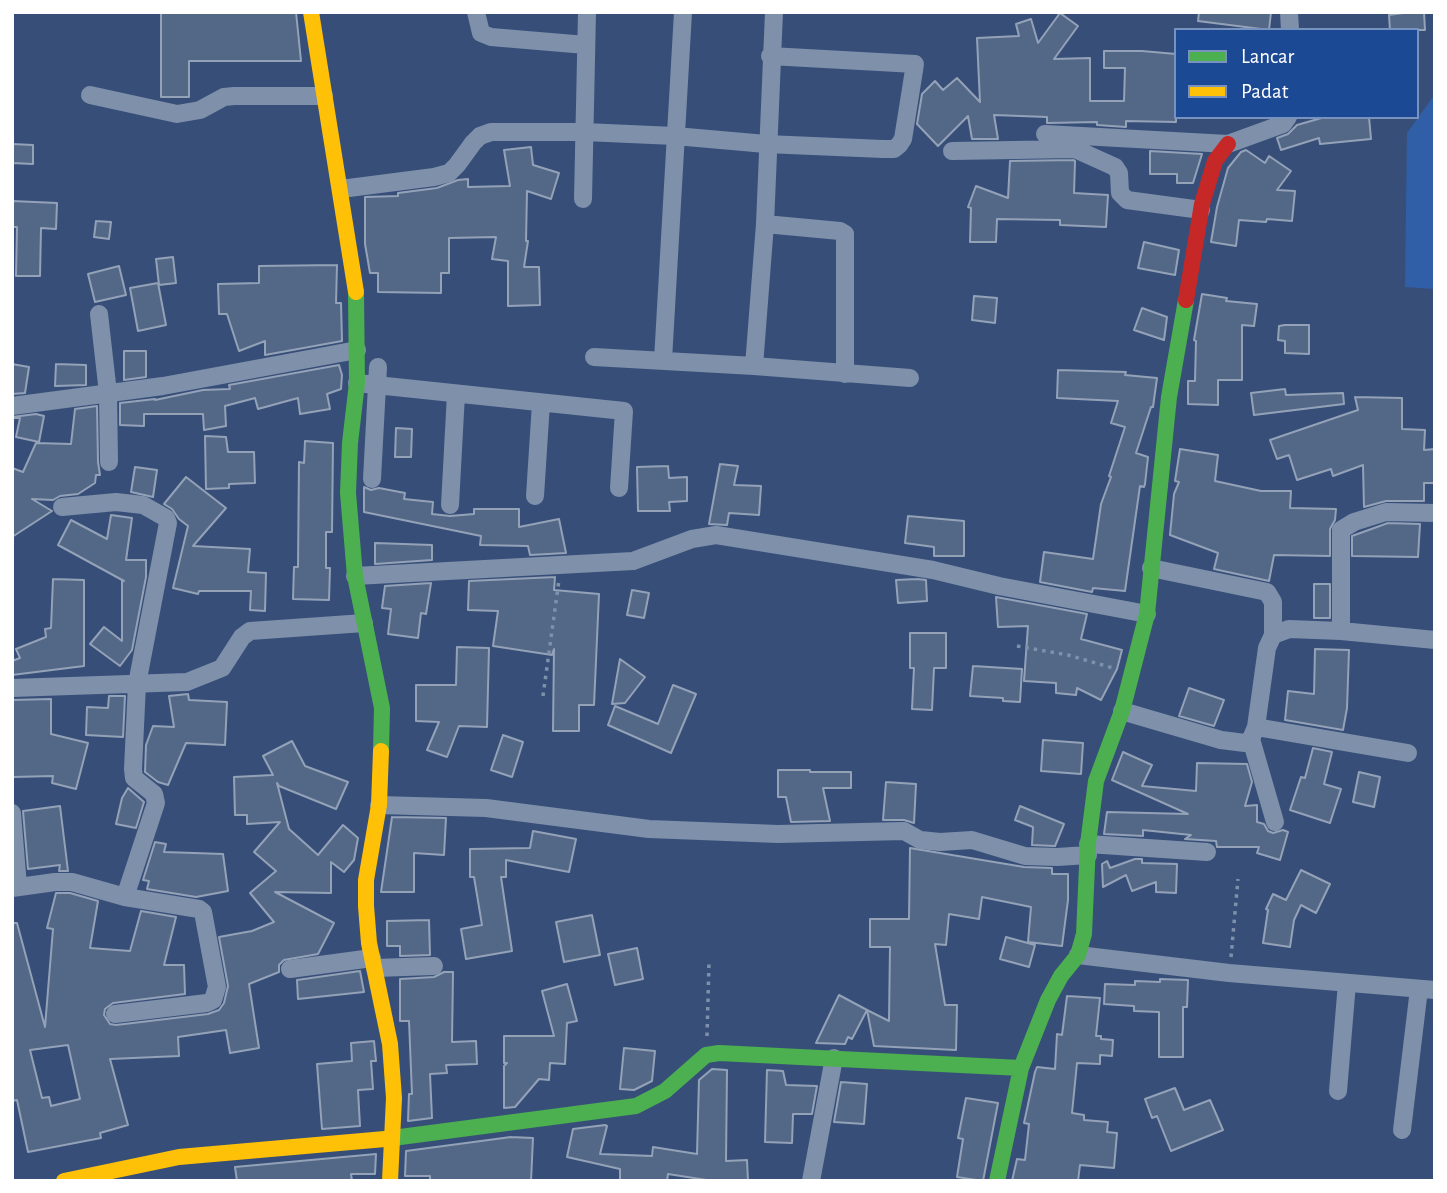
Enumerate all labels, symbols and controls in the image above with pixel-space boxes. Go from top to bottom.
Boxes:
legend [1174,28,1419,119]
text: Lancar [1241,46,1294,67]
text: Padat [1241,81,1288,102]

